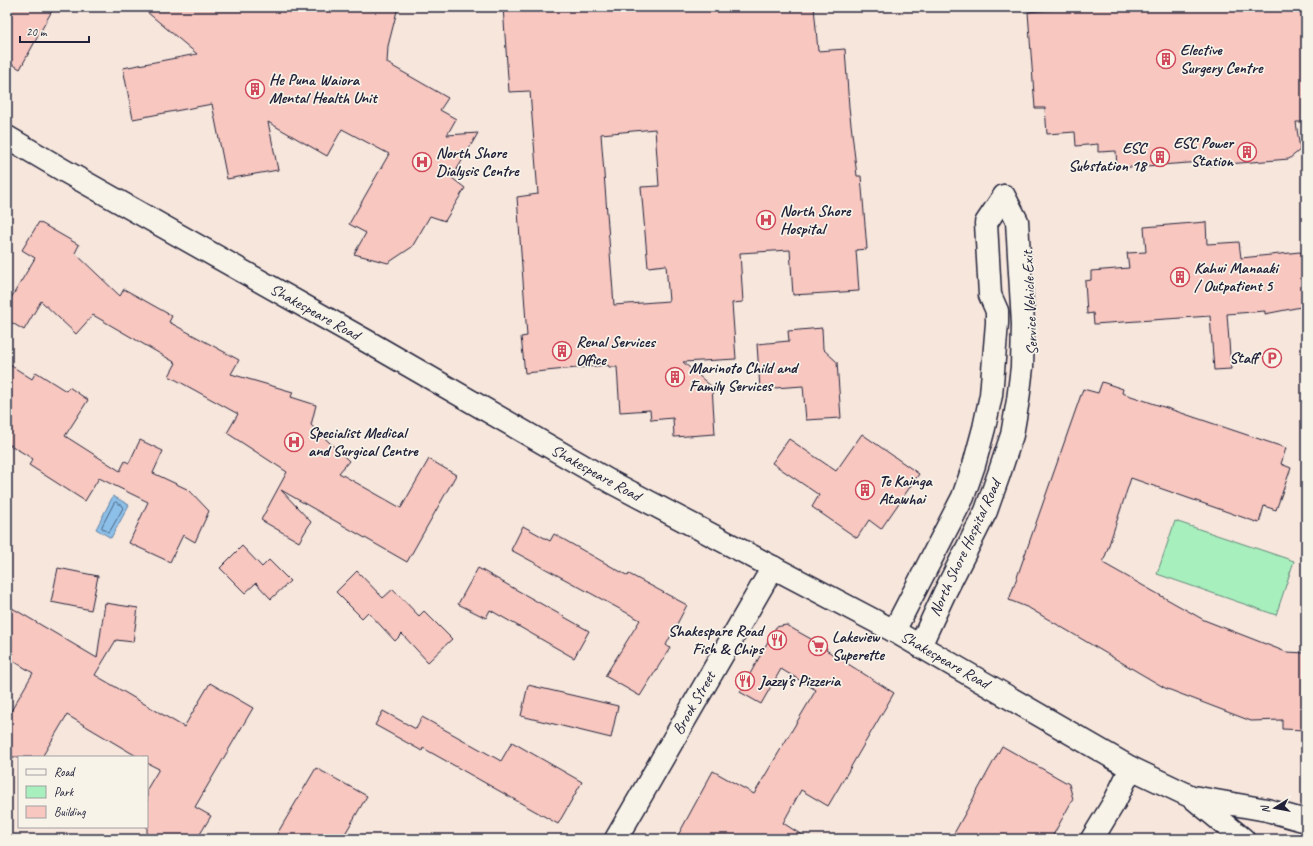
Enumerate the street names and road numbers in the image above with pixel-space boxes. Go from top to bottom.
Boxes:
street label: Service Vehicle Exit [1017,249,1043,356]
street label: Shakespeare Road [267,279,366,346]
street label: Shakespeare Road [548,440,647,507]
street label: North Shore Hospital Road [925,474,1006,619]
street label: Shakespeare Road [897,626,995,695]
street label: Brook Street [668,666,721,738]

